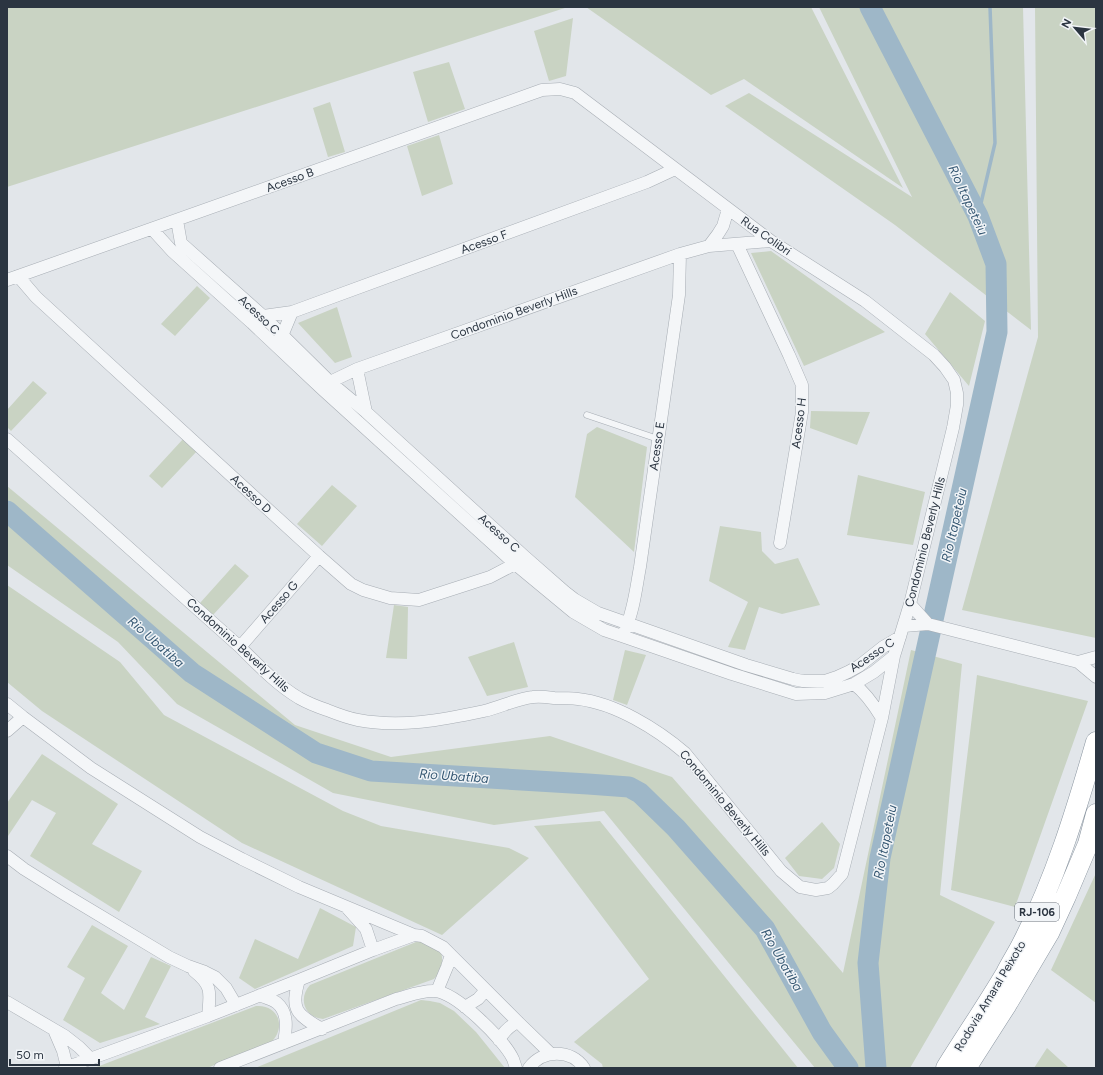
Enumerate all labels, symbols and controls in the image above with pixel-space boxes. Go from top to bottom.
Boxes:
north arrow [1055,8,1095,48]
text: N [1059,17,1074,30]
water label: Rio Itapeteiu [945,163,991,237]
street label: Acesso B [264,165,316,195]
street label: Rua Colibri [738,214,794,258]
street label: Acesso F [459,227,510,257]
street label: Condominio Beverly Hills [449,283,580,342]
street label: Acesso C [236,293,283,338]
street label: Acesso H [789,397,809,449]
street label: Acesso E [647,421,667,471]
street label: Acesso D [228,472,274,516]
street label: Condominio Beverly Hills [902,475,948,609]
water label: Rio Itapeteiu [938,487,970,563]
street label: Acesso C [475,511,523,555]
street label: Acesso G [257,578,301,626]
street label: Condominio Beverly Hills [184,595,293,695]
water label: Rio Ubatiba [125,613,188,671]
street label: Acesso C [847,635,897,675]
street label: Condominio Beverly Hills [677,747,774,859]
water label: Rio Ubatiba [419,766,490,786]
water label: Rio Itapeteiu [870,804,900,880]
road number: RJ-106 [1015,903,1059,921]
water label: Rio Ubatiba [758,926,806,994]
street label: Rodovia Amaral Peixoto [951,938,1029,1054]
scale bar [10,1041,99,1067]
text: 50 m [16,1048,44,1062]

